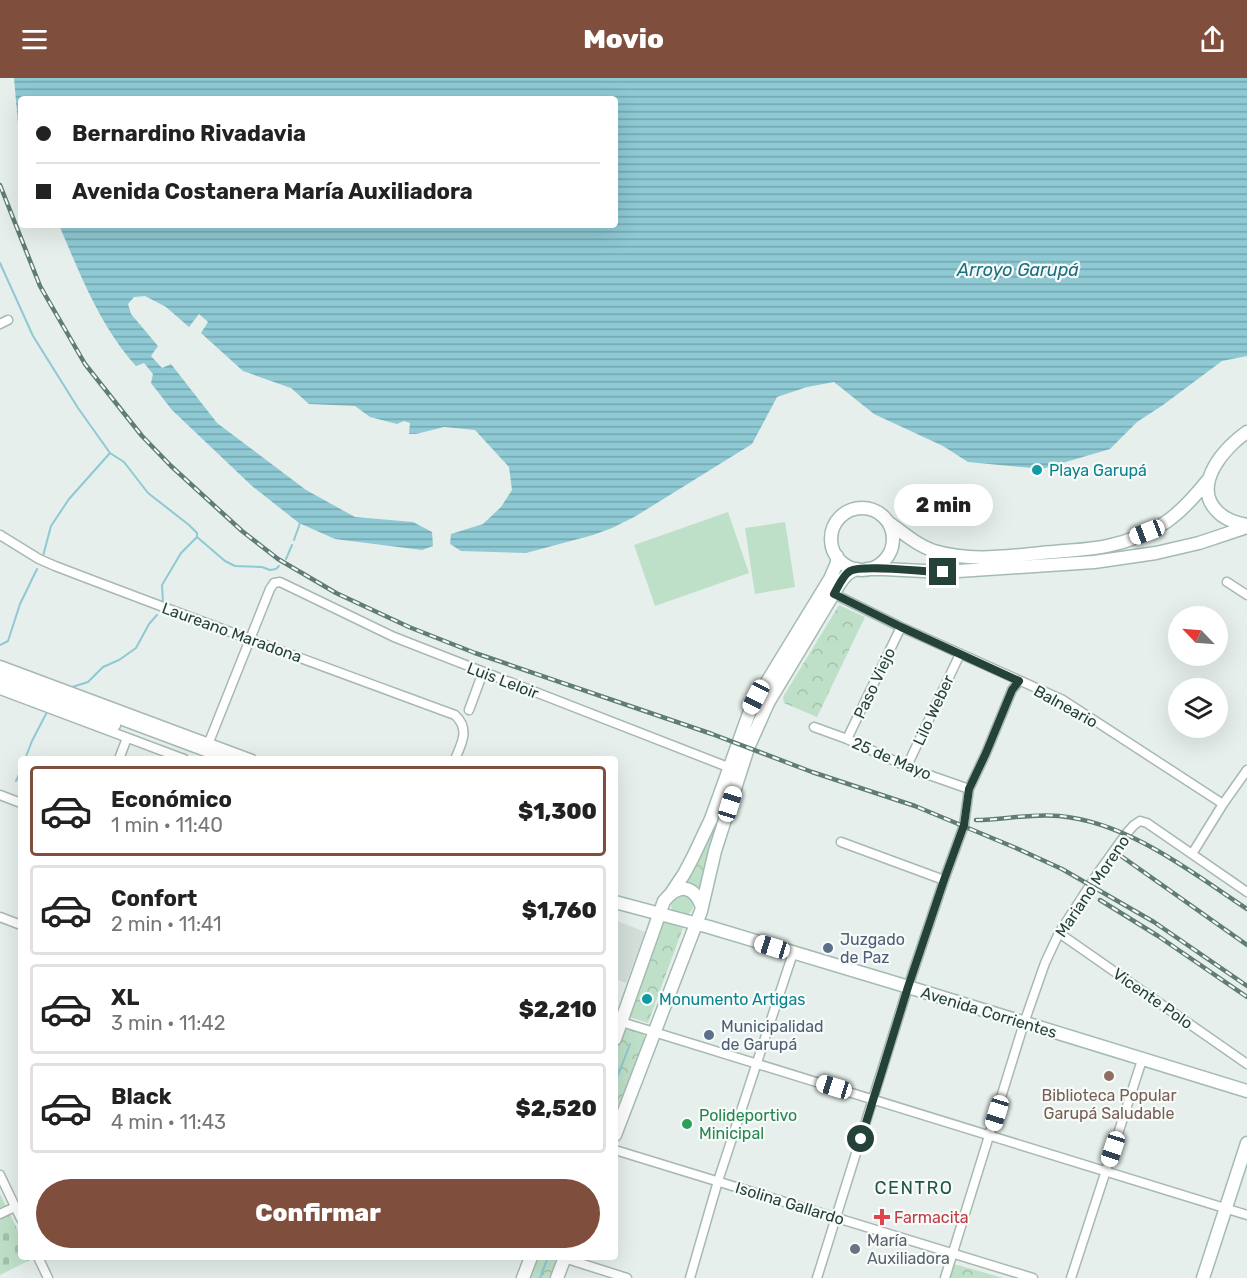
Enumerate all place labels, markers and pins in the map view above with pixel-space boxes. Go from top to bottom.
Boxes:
place label: Playa Garupá [1049,461,1147,480]
marker: Playa Garupá [1030,463,1044,477]
place label: Juzgado de Paz [840,930,905,967]
marker: Juzgado de Paz [821,941,835,955]
place label: Monumento Artigas [659,990,805,1009]
marker: Monumento Artigas [640,992,654,1006]
place label: Municipalidad de Garupá [721,1017,824,1054]
marker: Municipalidad de Garupá [702,1028,716,1042]
marker: Biblioteca Popular Garupá Saludable [1102,1069,1116,1083]
place label: Biblioteca Popular Garupá Saludable [1041,1086,1177,1123]
place label: Polideportivo Minicipal [699,1106,797,1143]
marker: Polideportivo Minicipal [680,1117,694,1131]
place label: Farmacita [894,1208,969,1227]
marker: Farmacita [875,1210,889,1224]
place label: María Auxiliadora [867,1231,950,1268]
marker: María Auxiliadora [848,1242,862,1256]

